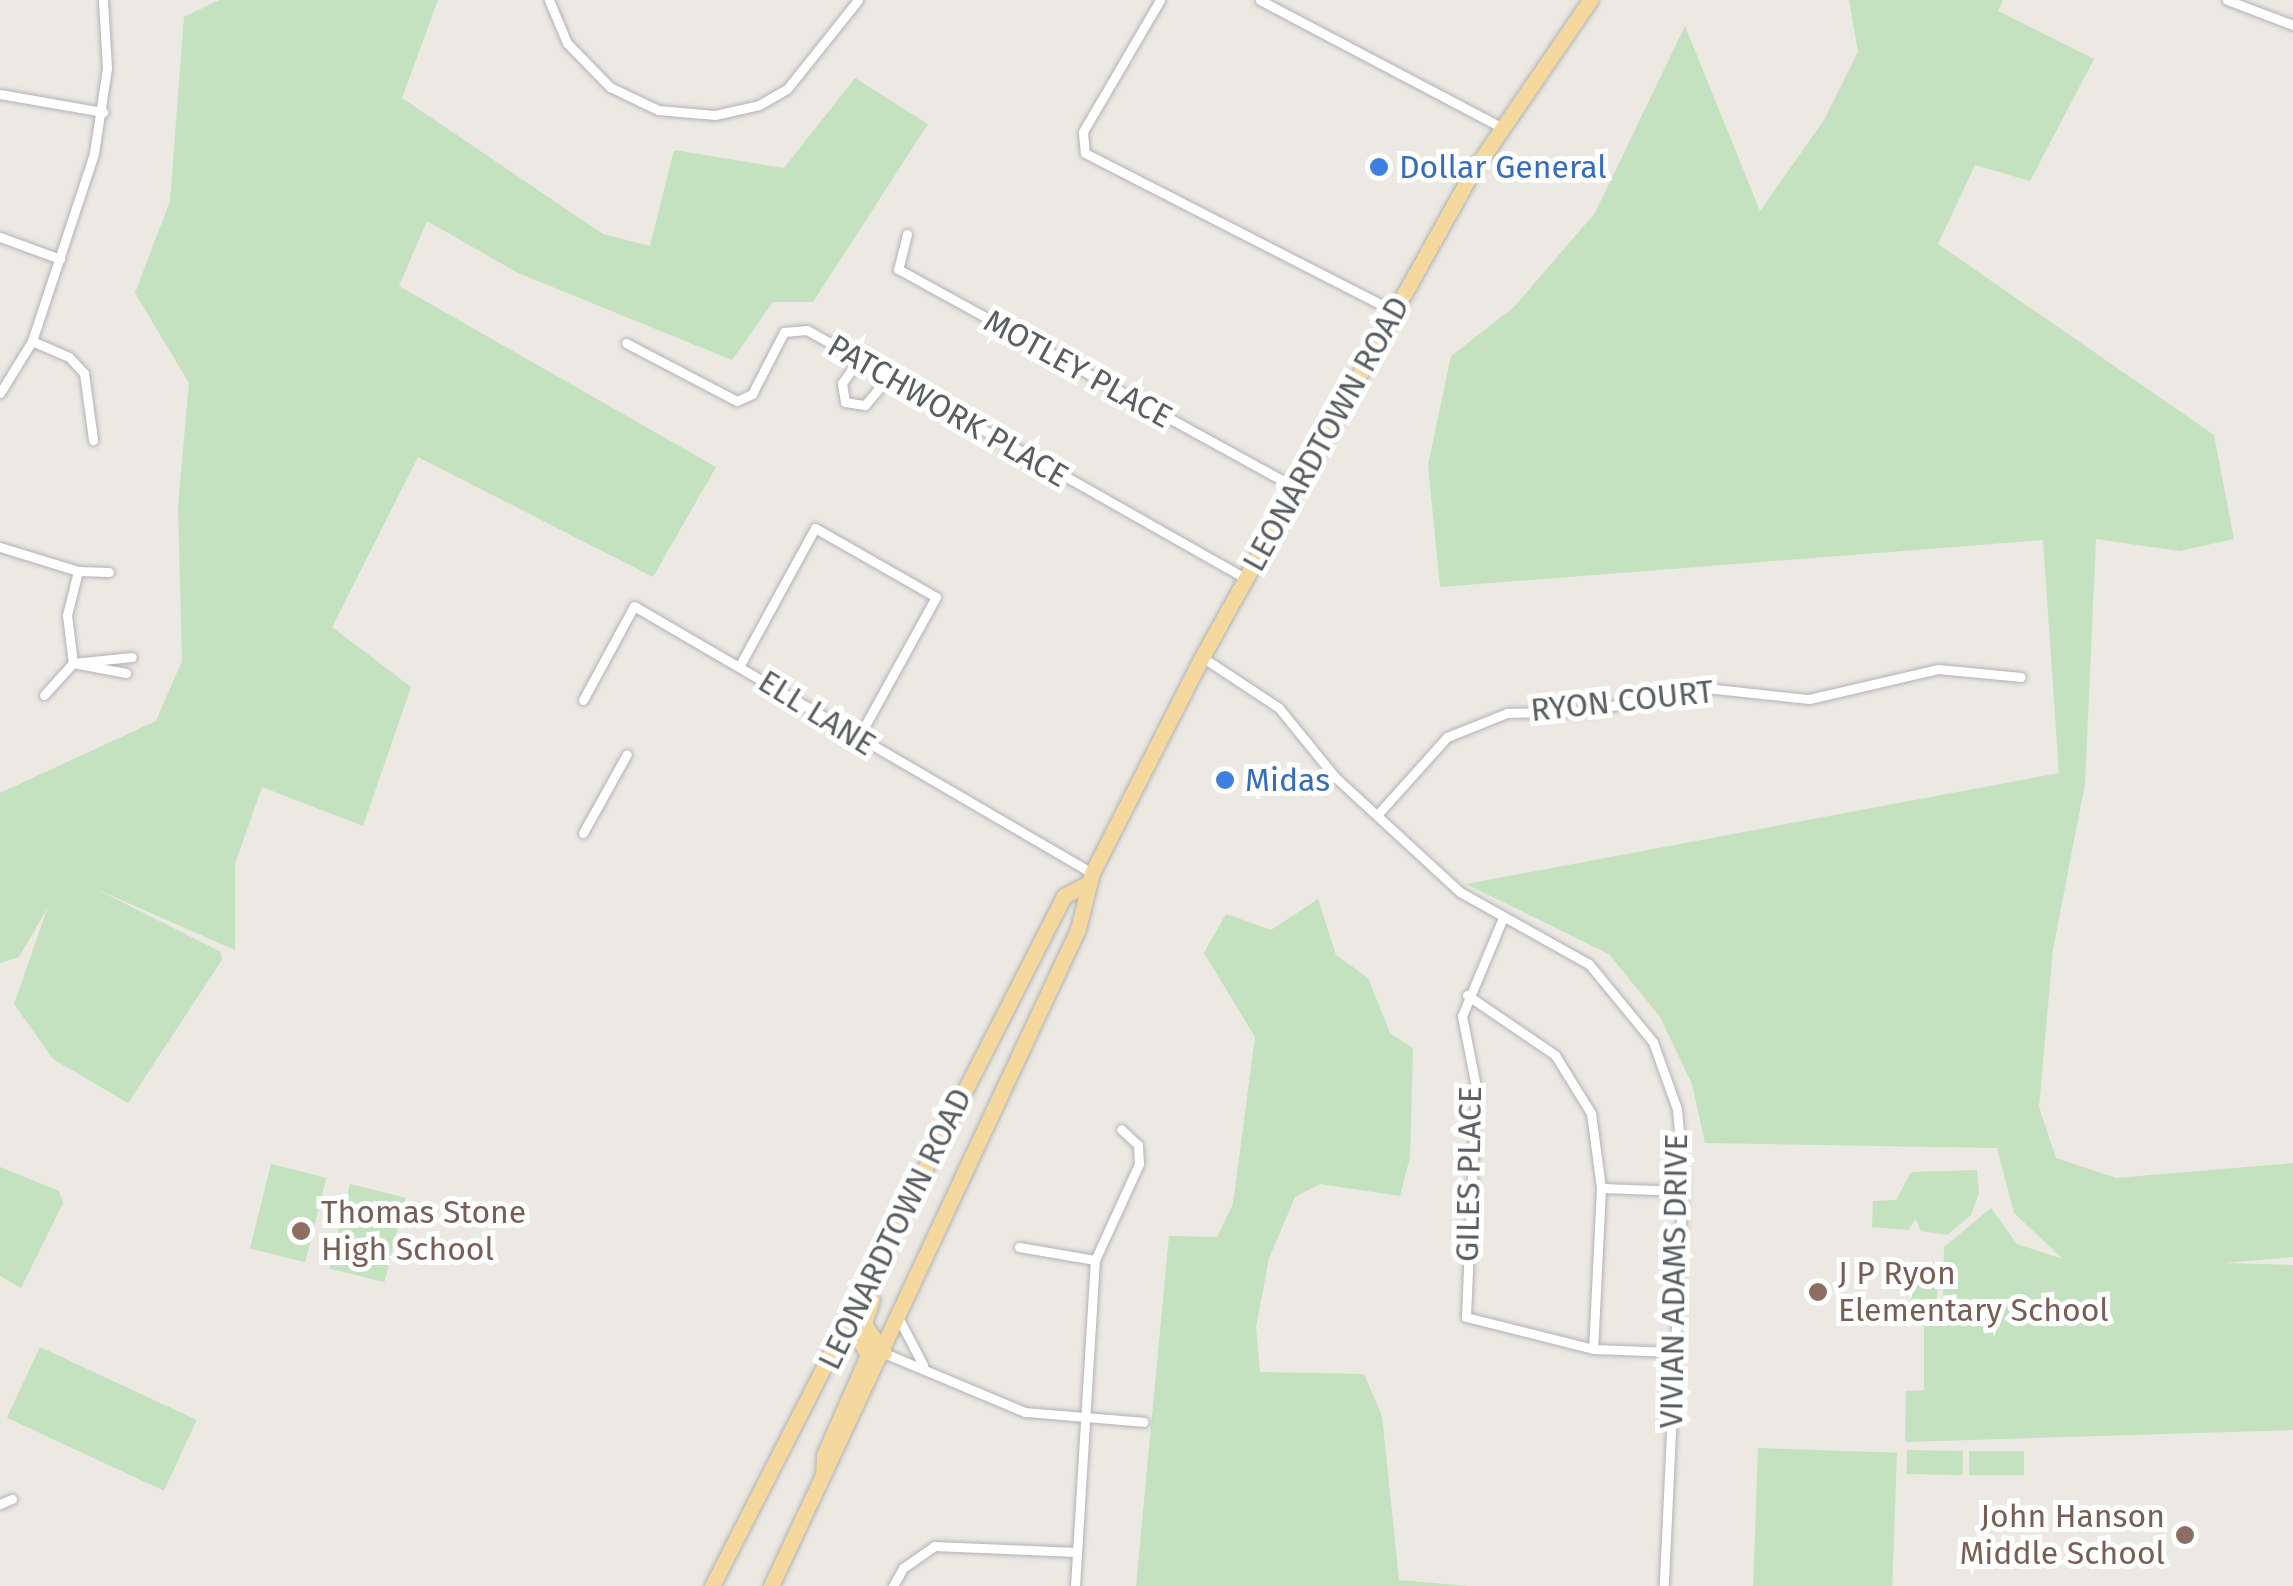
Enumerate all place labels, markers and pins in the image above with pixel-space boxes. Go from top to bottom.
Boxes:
place label: Dollar General [1399,148,1607,186]
marker: Dollar General [1368,156,1390,178]
place label: Midas [1245,761,1330,799]
marker: Midas [1214,769,1236,791]
place label: Thomas Stone High School [321,1194,526,1269]
marker: Thomas Stone High School [290,1220,312,1242]
place label: J P Ryon Elementary School [1838,1255,2109,1330]
marker: J P Ryon Elementary School [1807,1281,1829,1303]
place label: John Hanson Middle School [1959,1498,2165,1573]
marker: John Hanson Middle School [2174,1524,2196,1546]

